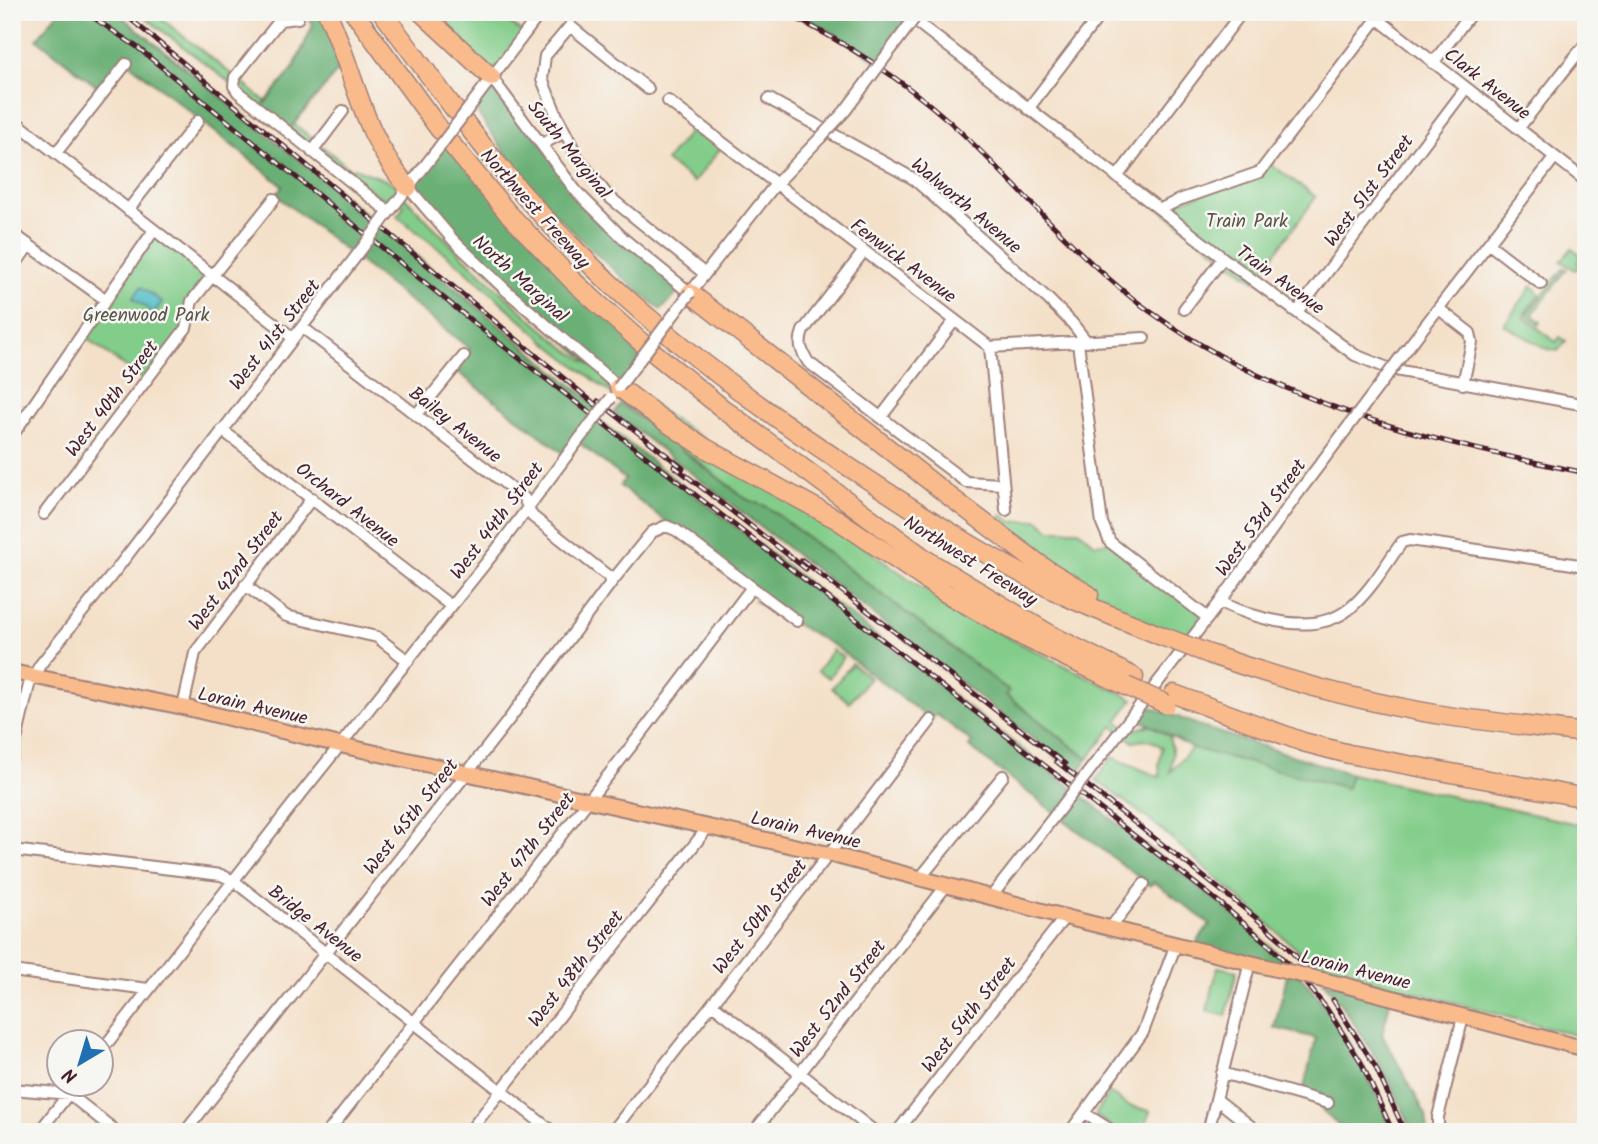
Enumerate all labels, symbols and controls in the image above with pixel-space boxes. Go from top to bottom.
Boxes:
street label: Clark Avenue [1437,41,1537,129]
street label: South Marginal [519,94,618,207]
street label: West 51st Street [1317,128,1422,254]
street label: Northwest Freeway [472,142,598,277]
street label: Walworth Avenue [904,151,1028,262]
park label: Train Park [1206,207,1288,237]
street label: Fenwick Avenue [843,211,963,312]
street label: North Marginal [465,228,575,331]
street label: Train Avenue [1229,238,1331,323]
street label: West 41st Street [222,273,329,397]
park label: Greenwood Park [83,301,209,331]
street label: West 40th Street [59,334,167,464]
street label: Bailey Avenue [402,380,508,472]
street label: West 53rd Street [1209,453,1315,583]
street label: Orchard Avenue [288,455,406,556]
street label: West 44th Street [443,455,552,586]
street label: West 42nd Street [181,504,292,637]
street label: Northwest Freeway [897,508,1044,616]
street label: Lorain Avenue [194,680,311,734]
street label: West 45th Street [357,752,467,882]
street label: West 47th Street [474,786,584,914]
street label: Lorain Avenue [747,804,864,858]
street label: West 50th Street [706,853,816,981]
street label: Bridge Avenue [261,878,369,972]
street label: West 48th Street [521,904,632,1034]
street label: West 52nd Street [783,933,895,1065]
street label: Lorain Avenue [1297,943,1414,999]
street label: West 54th Street [915,950,1025,1080]
north arrow [46,1028,116,1098]
text: N [57,1059,85,1090]

